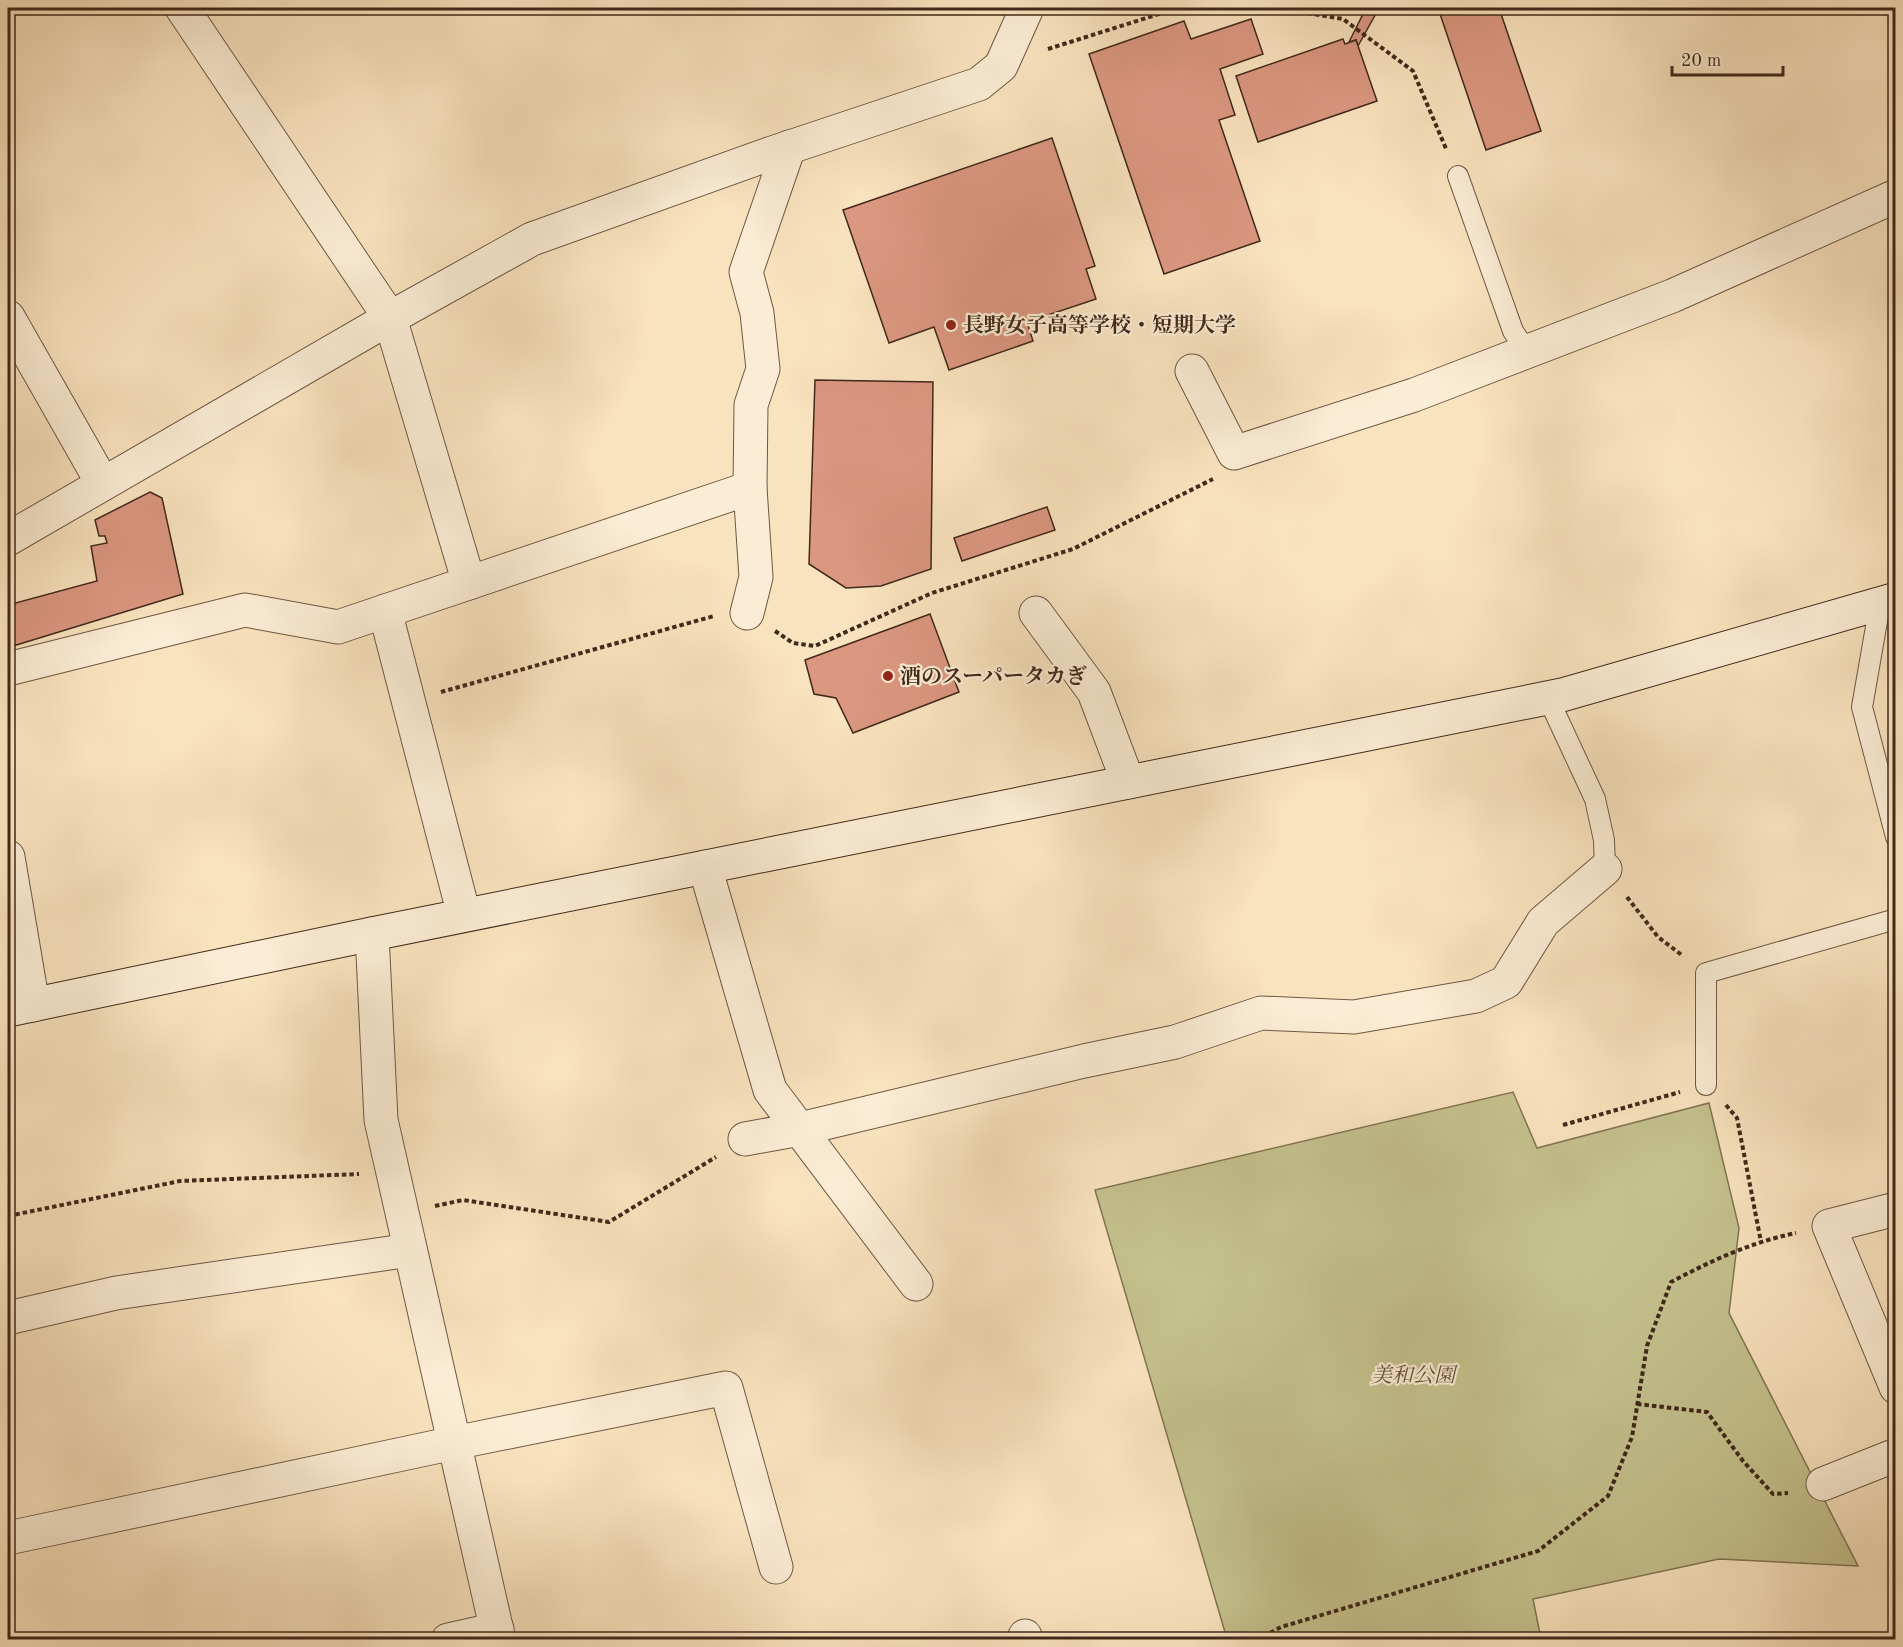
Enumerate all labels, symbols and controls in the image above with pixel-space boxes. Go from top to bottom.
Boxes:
scale bar [1672,39,1783,77]
text: 20 m [1681,52,1721,70]
place label: 長野女子高等学校・短期大学 [963,314,1236,337]
marker: 長野女子高等学校・短期大学 [944,318,958,332]
place label: 酒のスーパータカぎ [900,665,1087,688]
marker: 酒のスーパータカぎ [881,669,895,683]
park label: 美和公園 [1371,1364,1458,1387]

